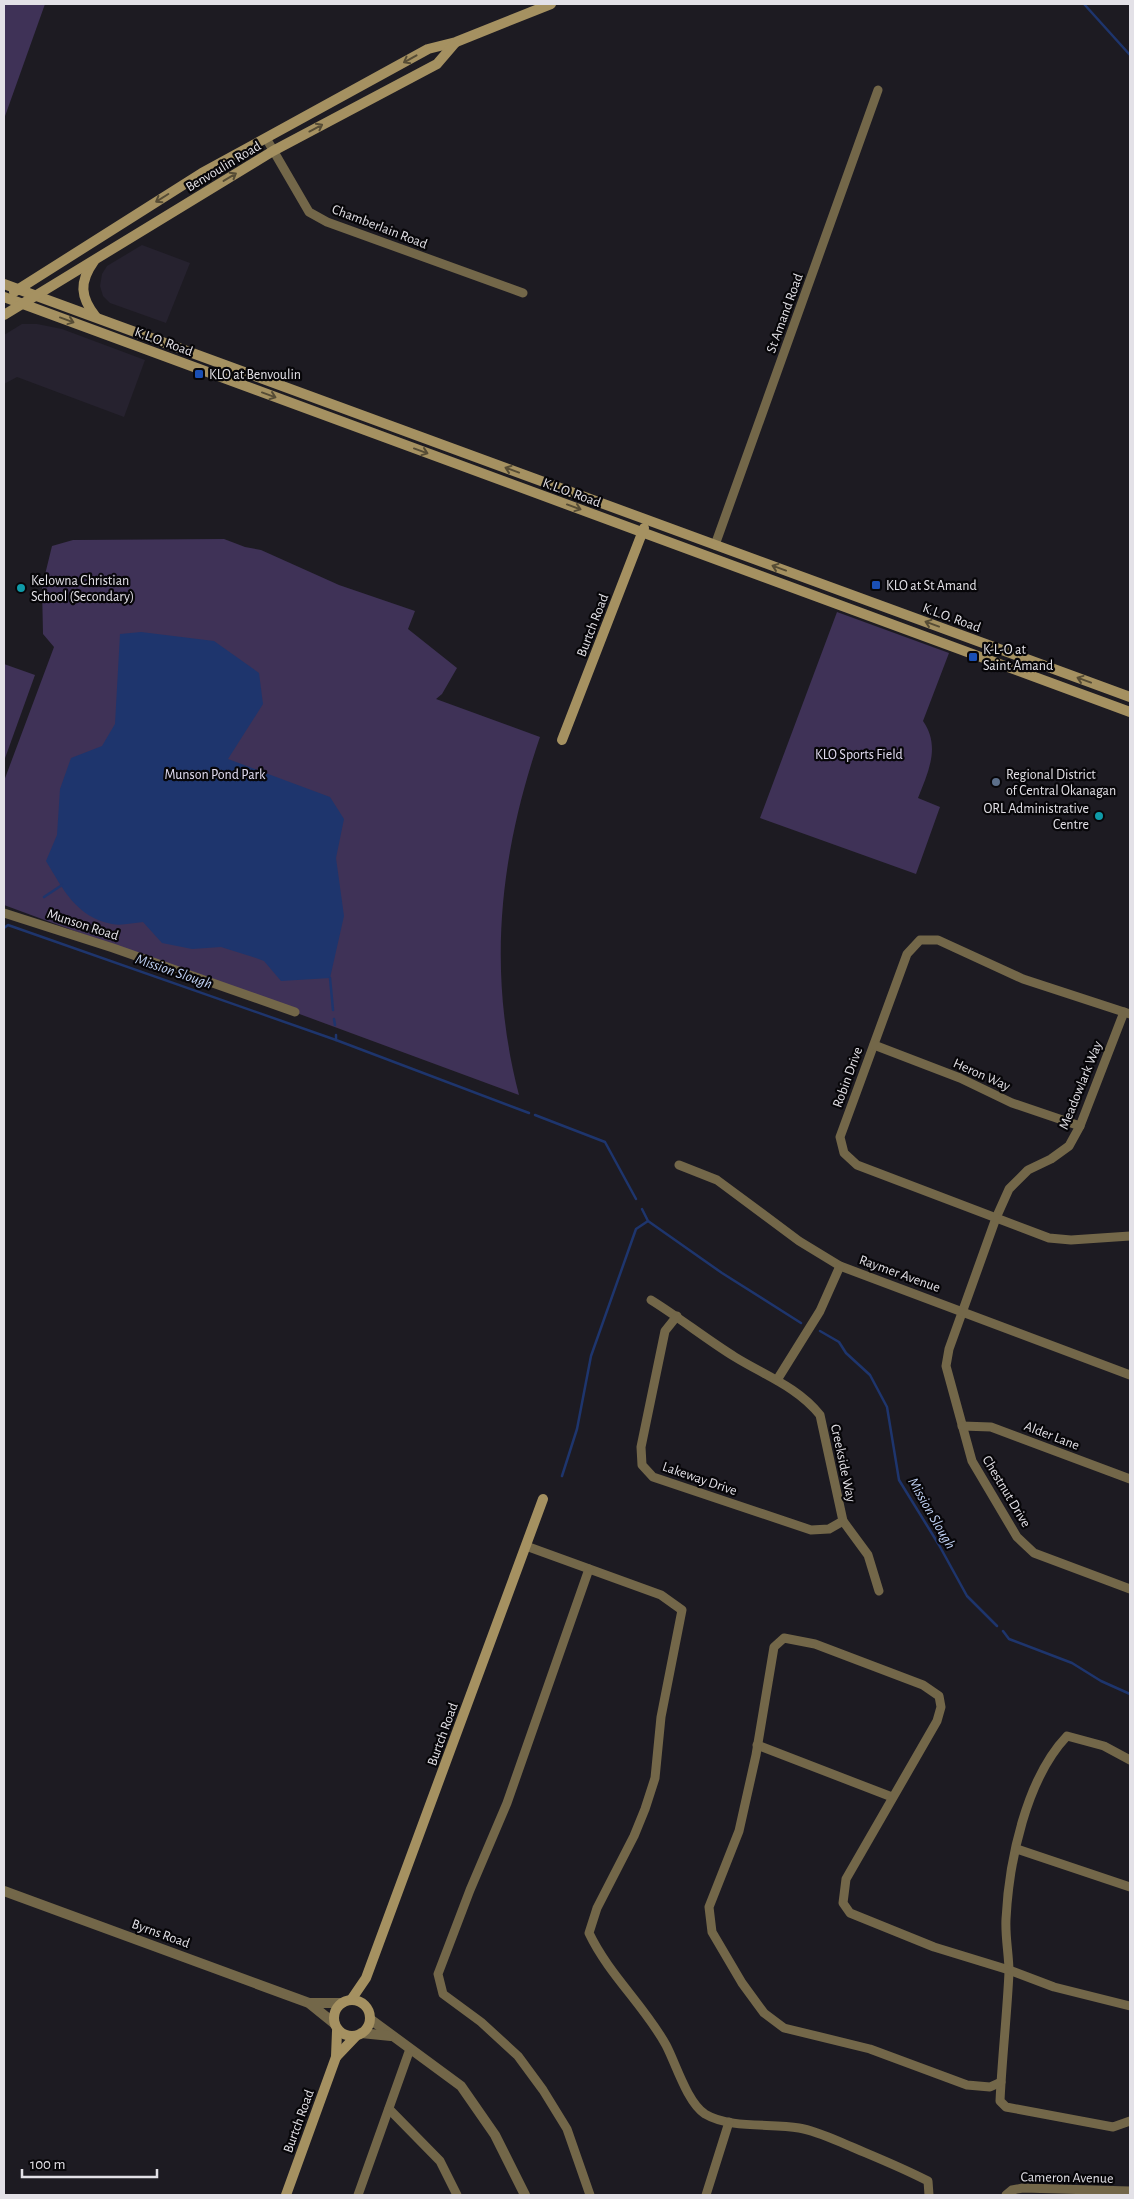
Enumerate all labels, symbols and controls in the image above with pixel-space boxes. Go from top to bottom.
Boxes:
one-way arrow [403,54,418,64]
one-way arrow [308,123,323,133]
street label: Benvoulin Road [184,139,263,195]
one-way arrow [222,172,236,182]
one-way arrow [155,194,169,204]
street label: Chamberlain Road [330,202,429,252]
street label: St Amand Road [764,272,806,355]
one-way arrow [59,316,74,325]
street label: K.L.O. Road [133,325,195,359]
marker: KLO at Benvoulin [193,368,205,380]
place label: KLO at Benvoulin [209,368,301,382]
one-way arrow [260,391,276,400]
one-way arrow [413,447,428,456]
one-way arrow [505,465,520,474]
street label: K.L.O. Road [541,476,603,510]
one-way arrow [565,503,581,512]
one-way arrow [772,563,788,572]
place label: Kelowna Christian School (Secondary) [31,574,134,604]
marker: KLO at St Amand [870,579,882,591]
place label: KLO at St Amand [886,579,977,593]
marker: Kelowna Christian School (Secondary) [15,582,27,594]
street label: Burtch Road [575,592,611,659]
street label: K.L.O. Road [921,601,983,635]
one-way arrow [925,619,940,628]
place label: K-L-O at Saint Amand [983,643,1053,673]
marker: K-L-O at Saint Amand [967,651,979,663]
one-way arrow [1077,675,1093,684]
park label: KLO Sports Field [815,748,903,762]
park label: Munson Pond Park [165,768,266,782]
place label: Regional District of Central Okanagan [1006,768,1116,798]
marker: Regional District of Central Okanagan [990,776,1002,788]
place label: ORL Administrative Centre [983,802,1089,832]
marker: ORL Administrative Centre [1093,810,1105,822]
street label: Munson Road [45,907,120,943]
water label: Mission Slough [134,951,214,992]
street label: Meadowlark Way [1057,1039,1105,1132]
street label: Robin Drive [831,1045,865,1110]
street label: Heron Way [951,1056,1012,1094]
street label: Raymer Avenue [857,1253,942,1295]
street label: Alder Lane [1022,1419,1081,1453]
street label: Creekside Way [828,1423,858,1504]
street label: Chestnut Drive [979,1453,1033,1530]
street label: Lakeway Drive [661,1460,739,1498]
water label: Mission Slough [905,1475,958,1552]
street label: Burtch Road [425,1701,461,1768]
street label: Byrns Road [130,1917,192,1951]
street label: Burtch Road [281,2088,317,2155]
scale bar [22,2146,158,2178]
text: 100 m [30,2157,65,2172]
street label: Cameron Avenue [1020,2170,1114,2186]

